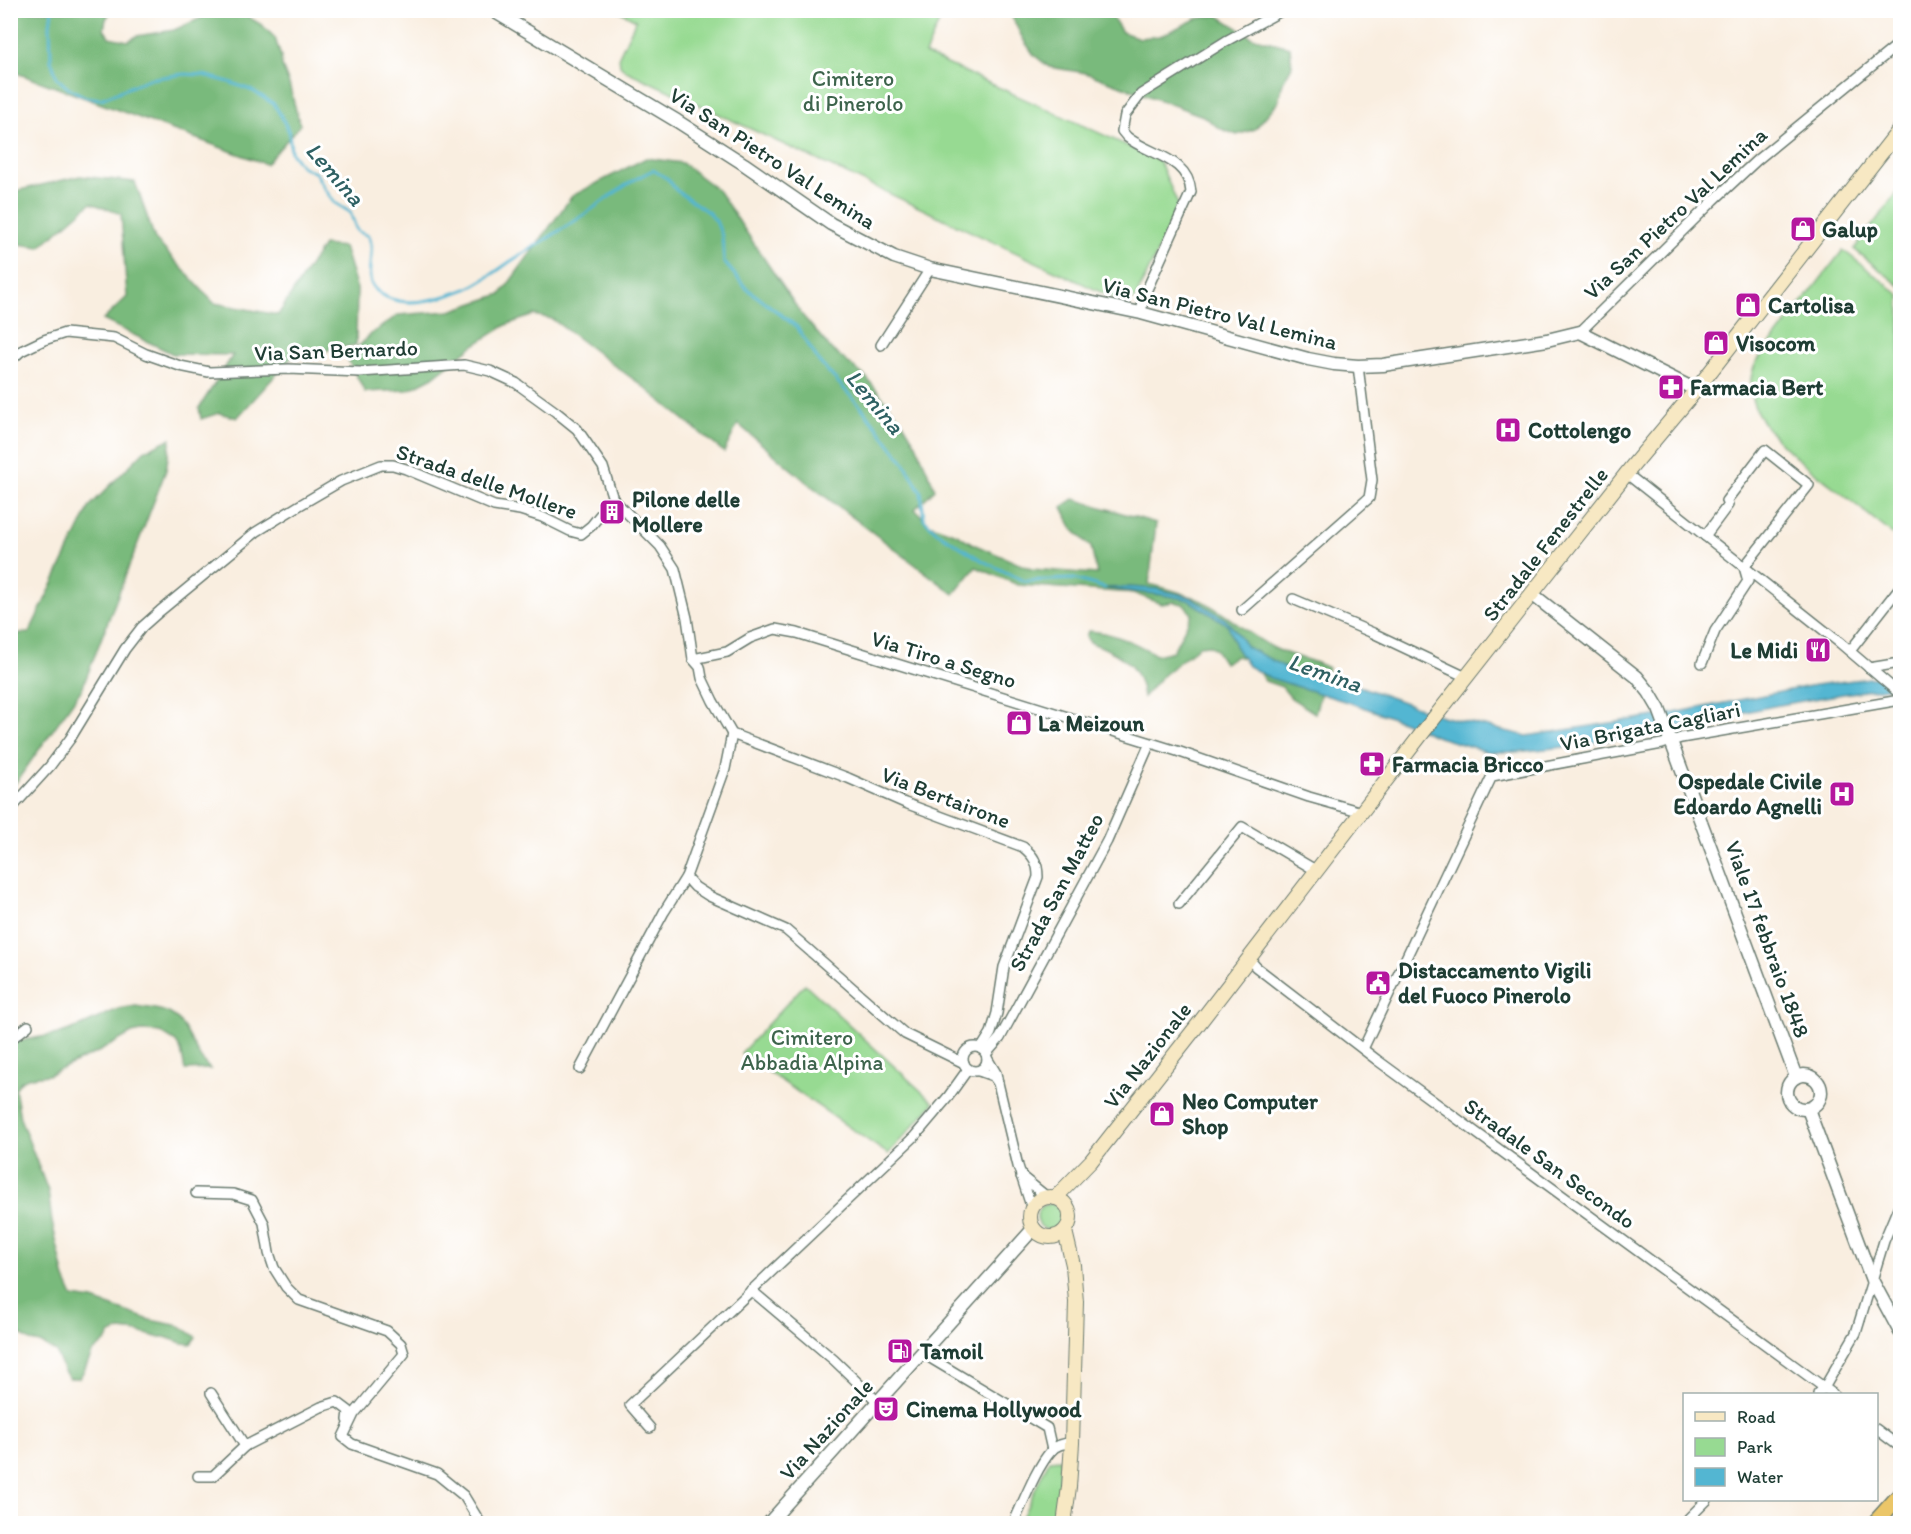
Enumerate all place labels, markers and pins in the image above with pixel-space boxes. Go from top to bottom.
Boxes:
shop icon: Galup [1788,214,1818,244]
place label: Galup [1822,216,1878,243]
shop icon: Cartolisa [1733,290,1763,320]
place label: Cartolisa [1768,292,1855,319]
shop icon: Visocom [1701,328,1731,358]
place label: Visocom [1736,330,1816,357]
pharmacy icon: Farmacia Bert [1656,372,1686,402]
place label: Farmacia Bert [1690,374,1824,401]
hospital icon: Cottolengo [1493,415,1523,445]
place label: Cottolengo [1528,417,1631,444]
place label: Pilone delle Mollere [632,486,740,538]
building icon: Pilone delle Mollere [597,497,627,527]
restaurant icon: Le Midi [1803,635,1833,665]
place label: Le Midi [1730,637,1798,664]
shop icon: La Meizoun [1004,708,1034,738]
place label: La Meizoun [1038,710,1145,737]
pharmacy icon: Farmacia Bricco [1357,749,1387,779]
place label: Farmacia Bricco [1392,751,1544,778]
place label: Ospedale Civile Edoardo Agnelli [1674,768,1822,820]
hospital icon: Ospedale Civile Edoardo Agnelli [1827,779,1857,809]
place label: Distaccamento Vigili del Fuoco Pinerolo [1398,957,1591,1009]
public building icon: Distaccamento Vigili del Fuoco Pinerolo [1363,968,1393,998]
place label: Neo Computer Shop [1182,1088,1319,1140]
shop icon: Neo Computer Shop [1147,1099,1177,1129]
fuel station icon: Tamoil [885,1336,915,1366]
place label: Tamoil [919,1338,984,1365]
theatre icon: Cinema Hollywood [871,1394,901,1424]
place label: Cinema Hollywood [906,1396,1082,1423]

